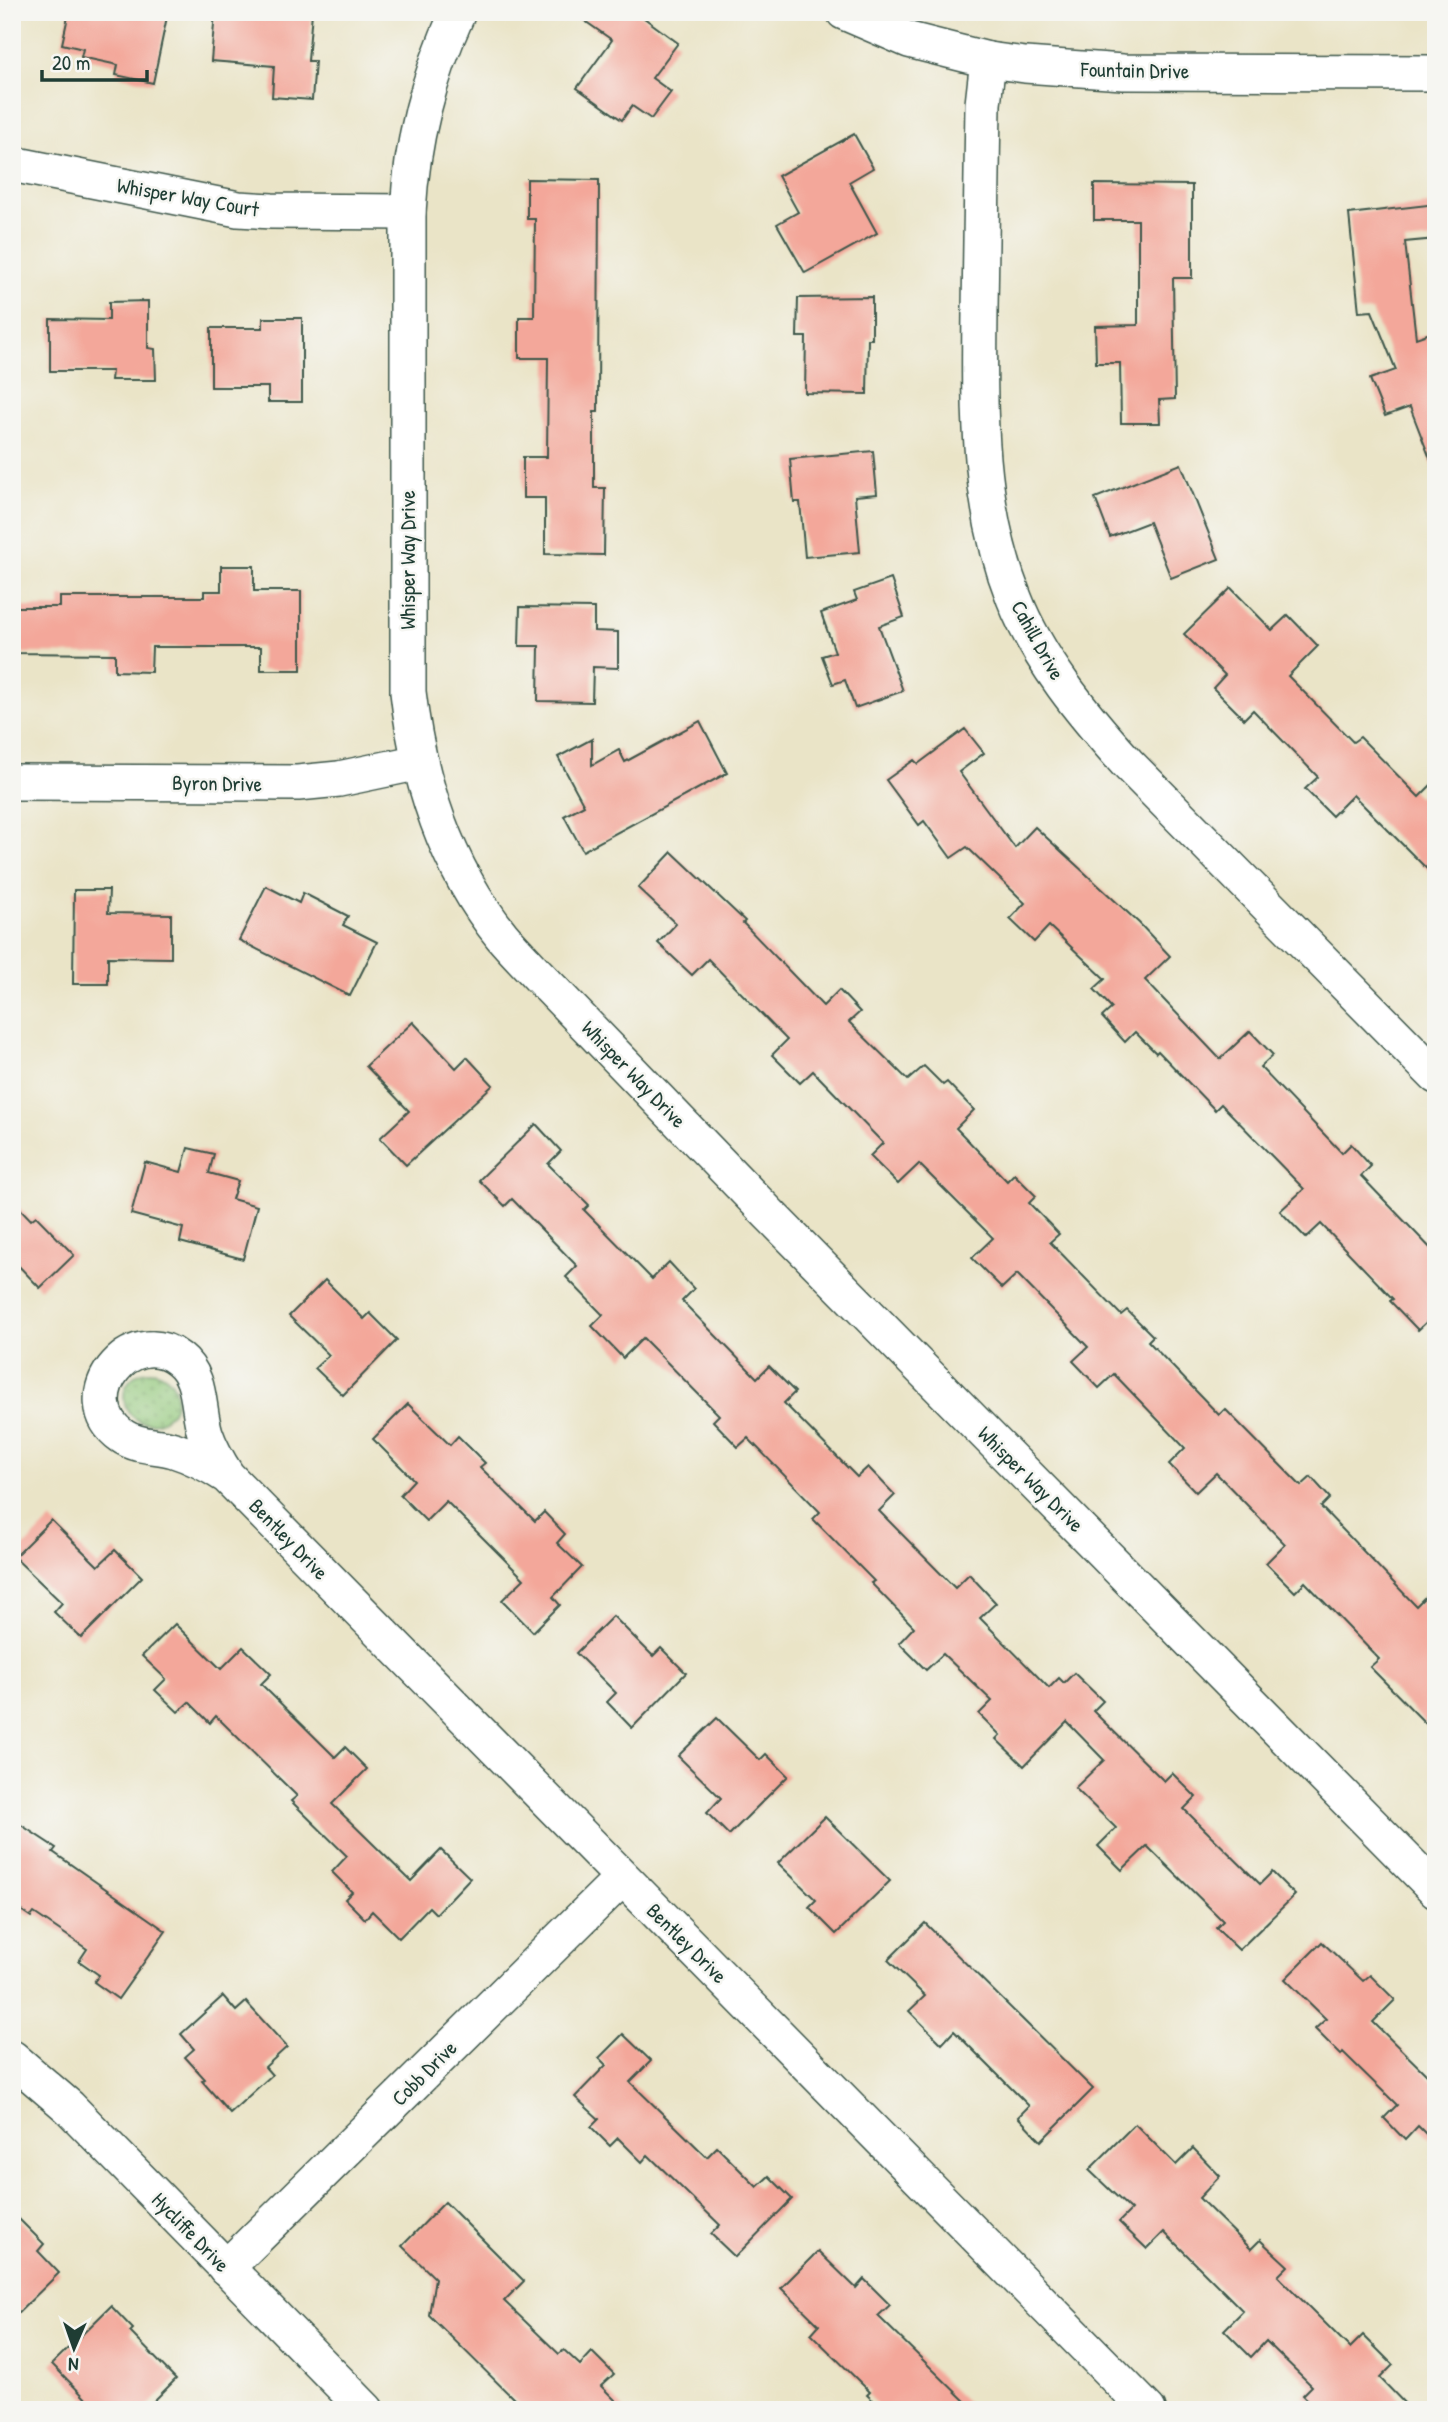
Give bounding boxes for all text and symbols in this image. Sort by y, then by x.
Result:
scale bar [42,38,147,82]
text: 20 m [52,48,90,77]
street label: Fountain Drive [1080,55,1189,85]
street label: Whisper Way Court [115,170,262,224]
street label: Whisper Way Drive [393,490,422,630]
street label: Cahill Drive [1004,595,1072,685]
street label: Byron Drive [172,768,262,798]
street label: Whisper Way Drive [575,1014,693,1134]
street label: Whisper Way Drive [972,1420,1090,1538]
street label: Bentley Drive [243,1492,335,1586]
street label: Bentley Drive [640,1896,734,1990]
street label: Cobb Drive [385,2034,463,2112]
street label: Hycliffe Drive [146,2186,236,2278]
north arrow [38,2314,108,2384]
text: N [68,2352,79,2378]

